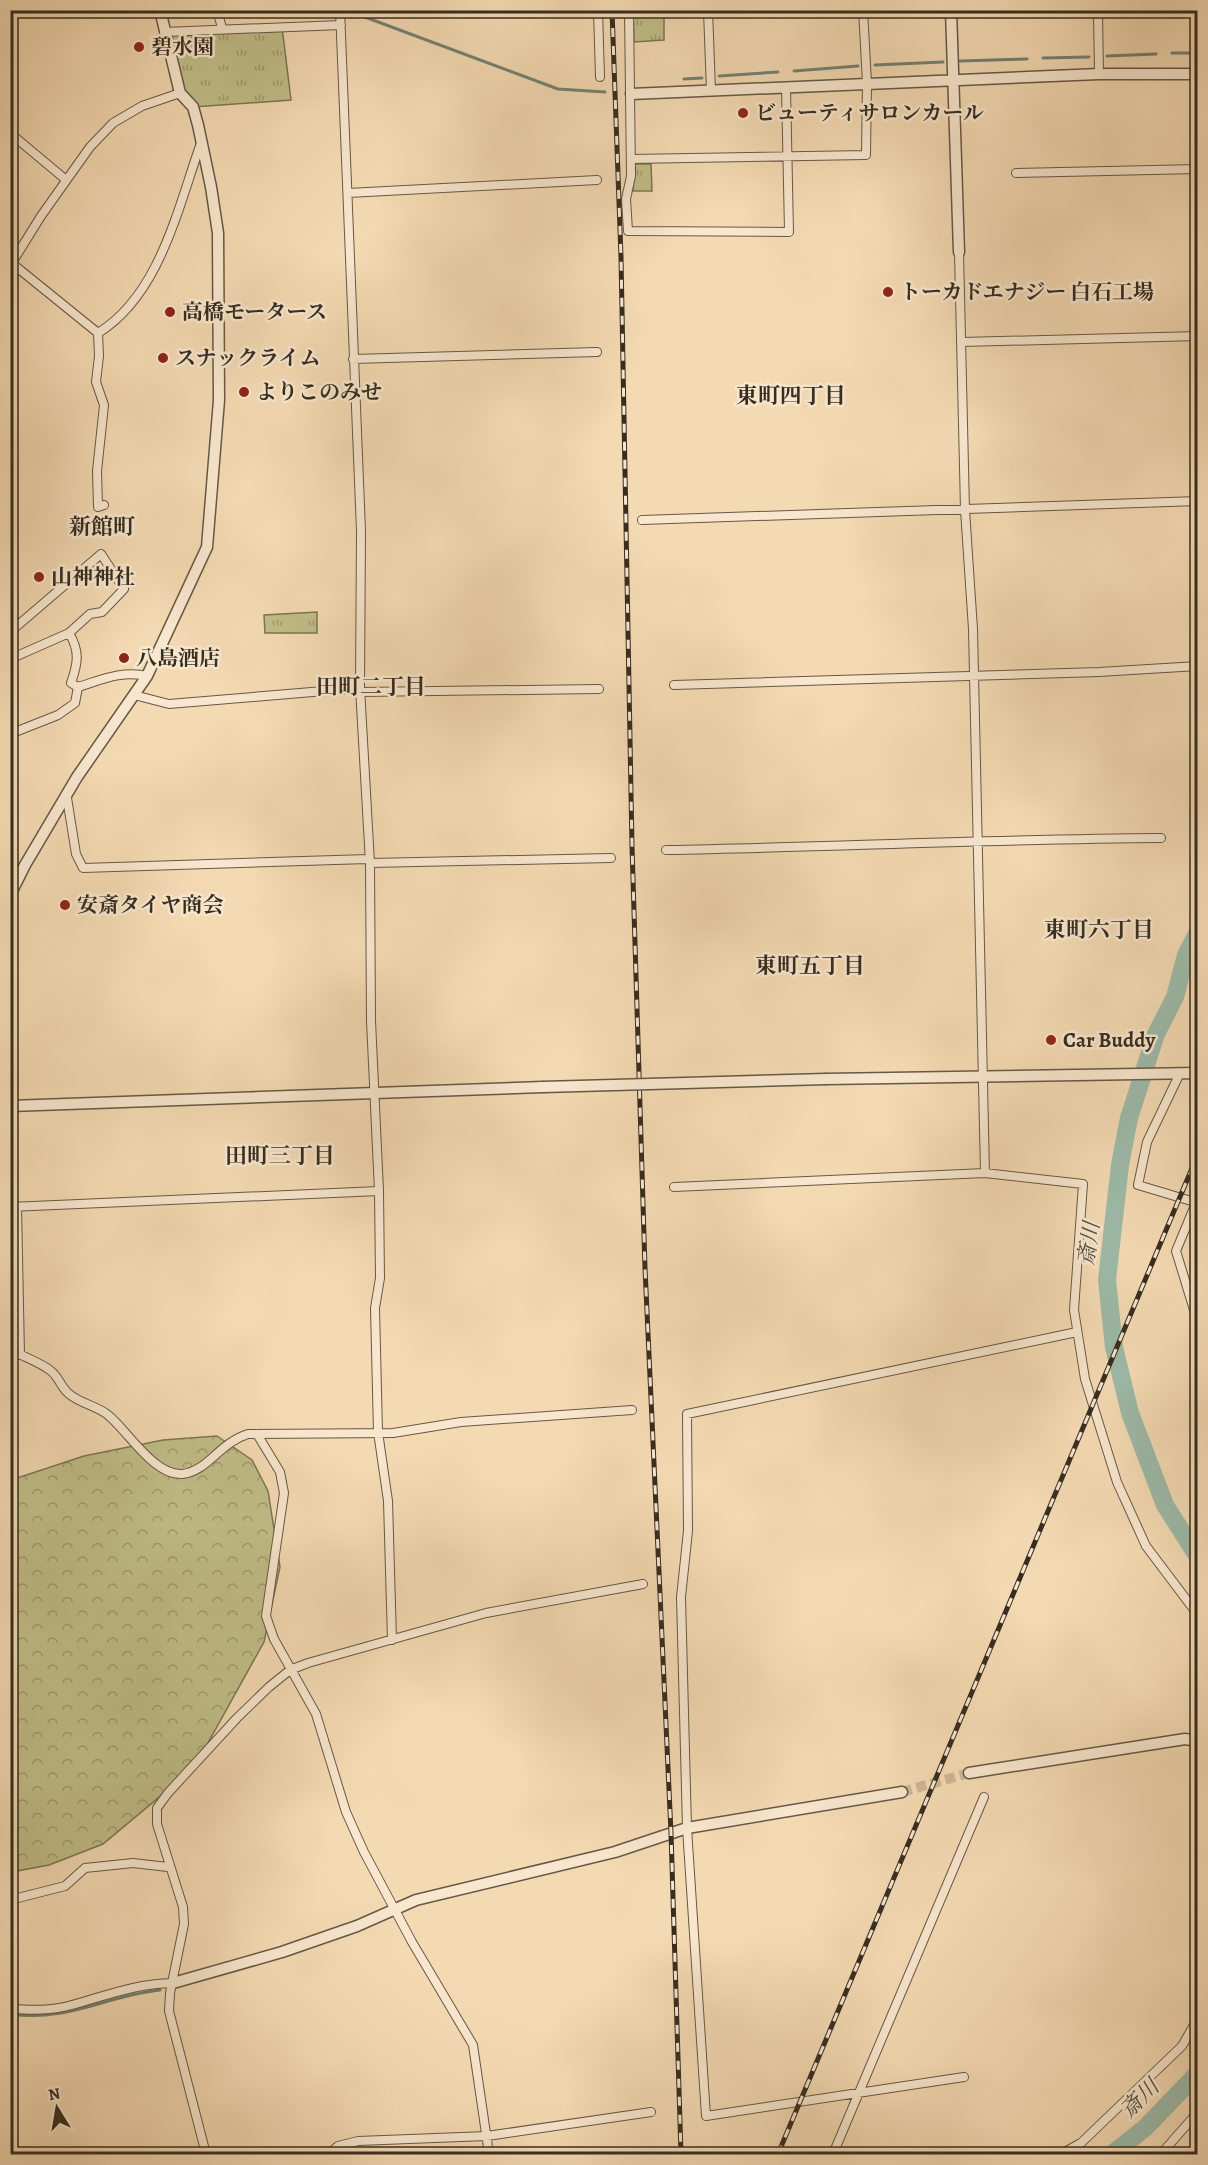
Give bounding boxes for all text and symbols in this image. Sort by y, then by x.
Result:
place label: 碧水園 [151,33,214,61]
marker: 碧水園 [132,40,146,54]
place label: ビューティサロンカール [755,99,984,127]
marker: ビューティサロンカール [736,106,750,120]
place label: トーカドエナジー 白石工場 [900,278,1154,306]
marker: トーカドエナジー 白石工場 [881,285,895,299]
place label: 高橋モータース [182,298,327,326]
marker: 高橋モータース [163,305,177,319]
place label: スナックライム [175,344,321,372]
marker: スナックライム [156,351,170,365]
place label: よりこのみせ [256,378,382,406]
district label: 東町四丁目 [736,381,846,411]
marker: よりこのみせ [237,385,251,399]
district label: 新館町 [69,512,135,542]
place label: 山神神社 [51,563,135,591]
marker: 山神神社 [32,570,46,584]
place label: 八島酒店 [136,644,220,672]
marker: 八島酒店 [117,651,131,665]
district label: 田町二丁目 [316,672,426,702]
place label: 安斎タイヤ商会 [77,891,224,919]
marker: 安斎タイヤ商会 [58,898,72,912]
district label: 東町六丁目 [1044,915,1154,945]
district label: 東町五丁目 [755,951,865,981]
place label: Car Buddy [1063,1026,1157,1054]
marker: Car Buddy [1044,1033,1058,1047]
district label: 田町三丁目 [225,1141,335,1171]
water label: 斎川 [1071,1218,1107,1268]
water label: 斎川 [1114,2071,1167,2125]
north arrow [27,2078,87,2138]
text: N [47,2082,62,2106]

